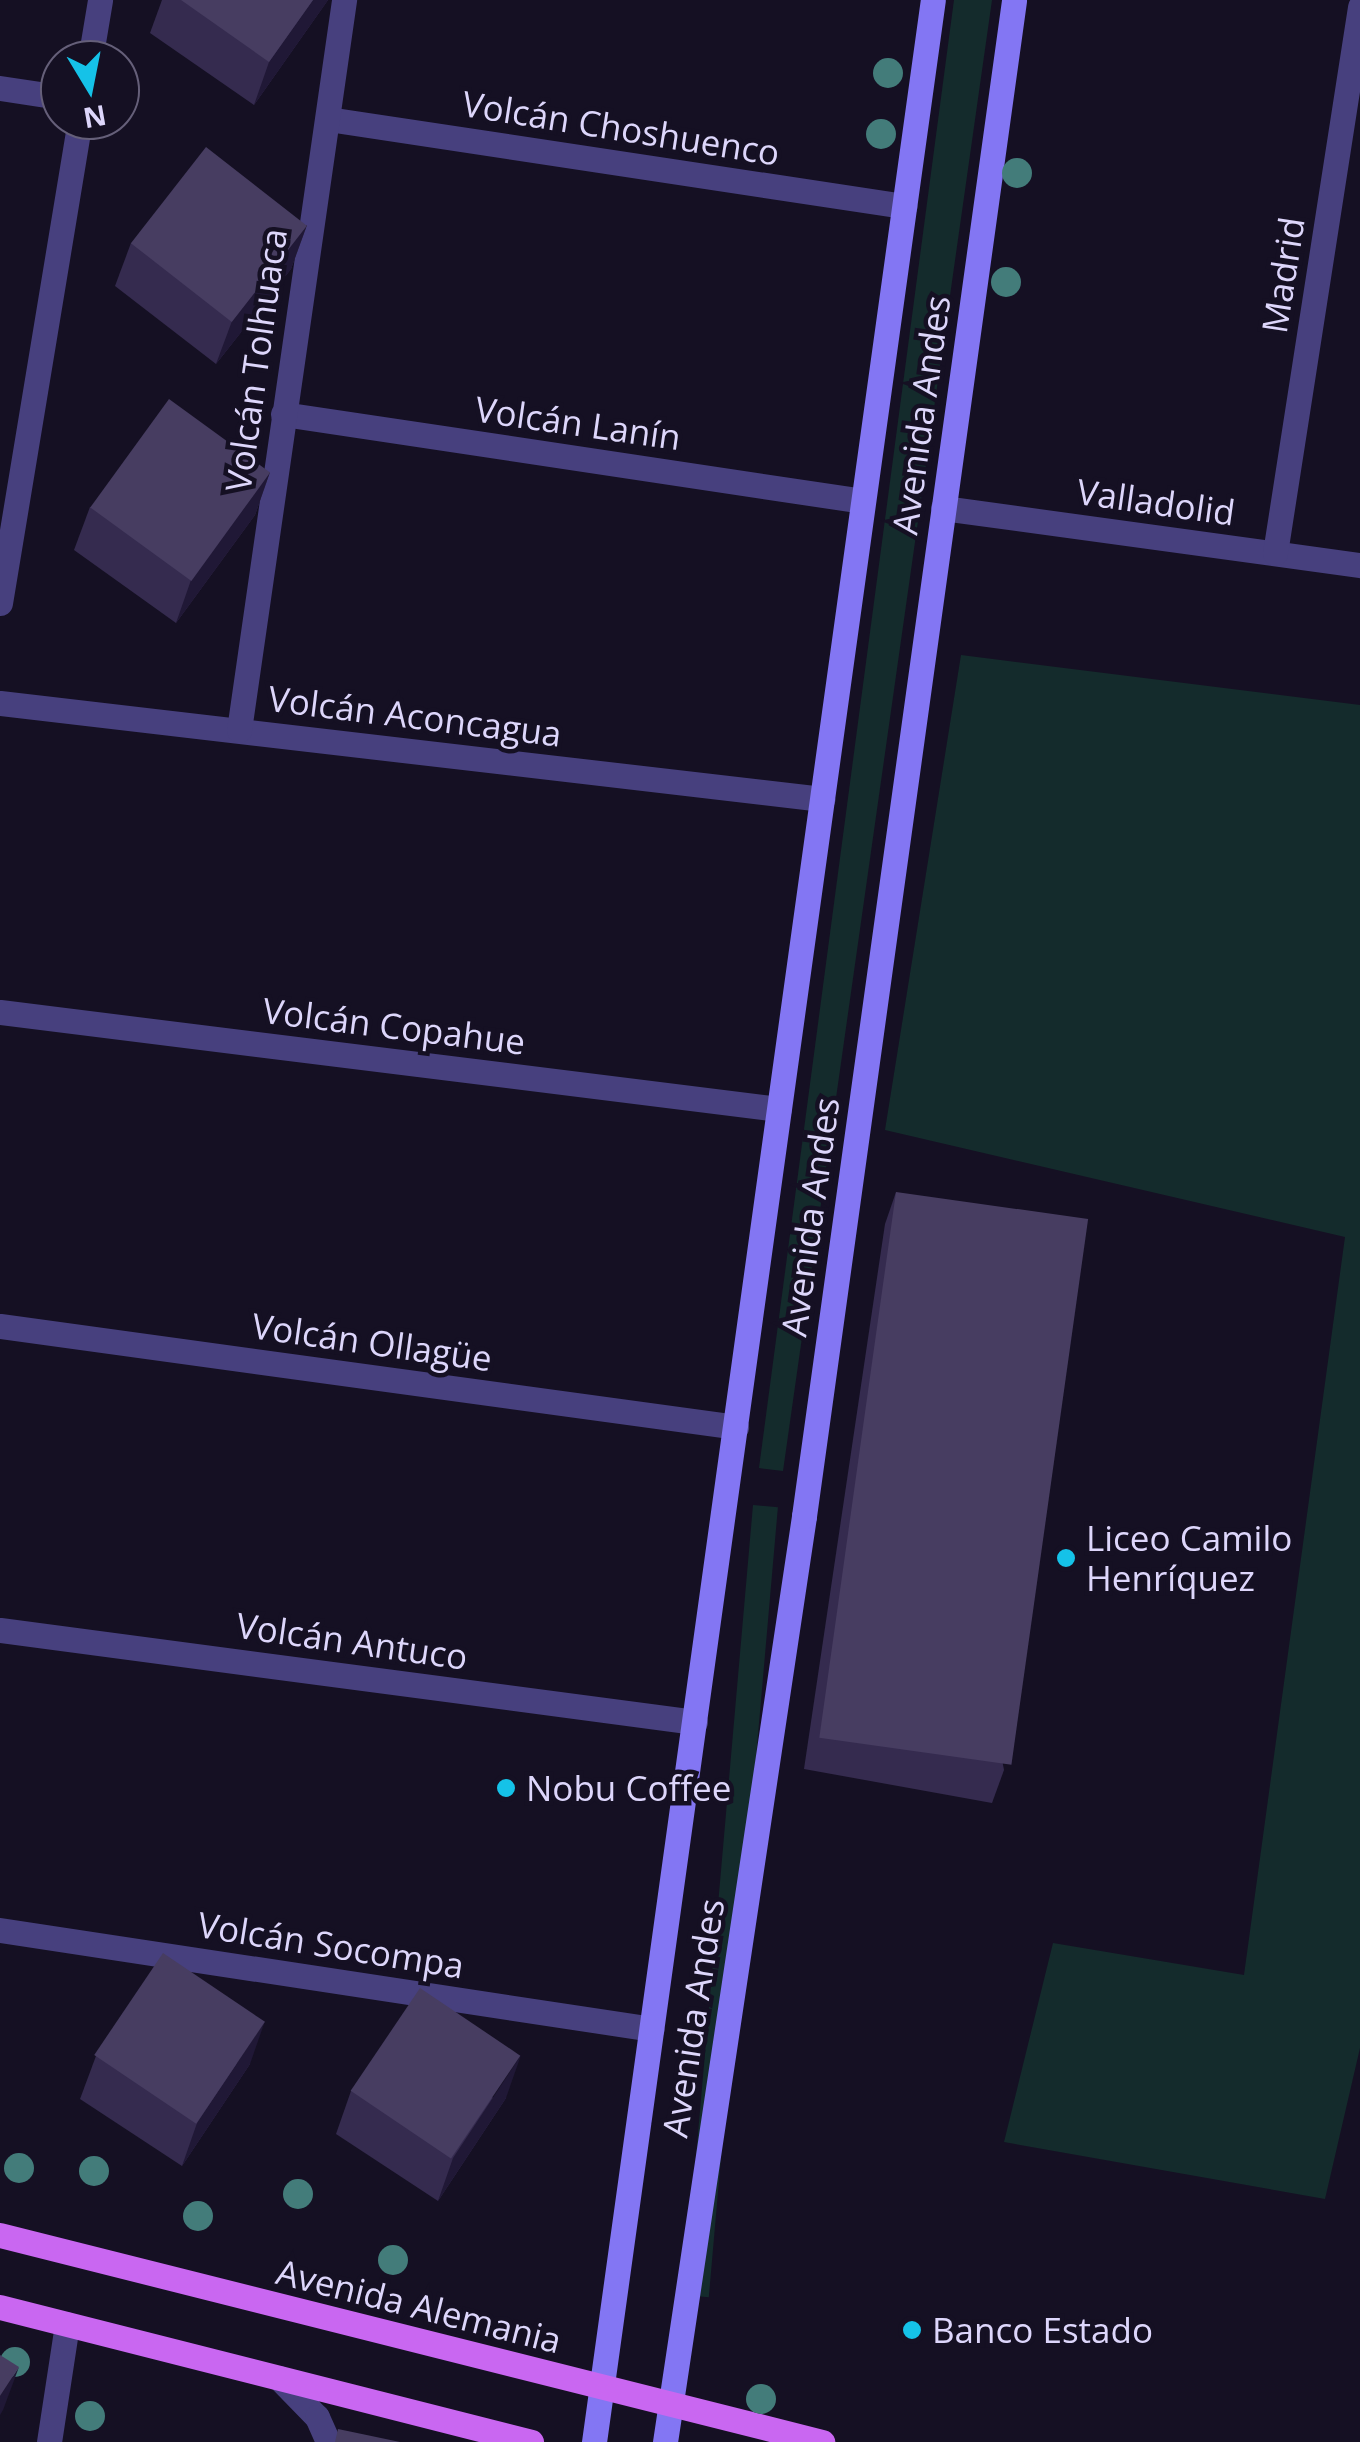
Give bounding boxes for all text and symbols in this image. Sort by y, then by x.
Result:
north arrow [40,40,140,140]
street label: Volcán Choshuenco [459,82,783,174]
text: N [80,97,109,138]
street label: Madrid [1253,214,1313,336]
street label: Volcán Tolhuaca [217,226,295,494]
street label: Avenida Andes [883,293,959,537]
street label: Volcán Lanín [473,388,683,458]
street label: Valladolid [1074,470,1238,534]
street label: Volcán Aconcagua [266,677,564,755]
street label: Volcán Copahue [260,989,528,1063]
street label: Avenida Andes [772,1095,848,1339]
street label: Volcán Ollagüe [249,1304,495,1380]
place label: Liceo Camilo Henríquez [1086,1517,1292,1599]
marker: Liceo Camilo Henríquez [1055,1547,1077,1569]
street label: Volcán Antuco [234,1604,470,1678]
place label: Nobu Coffee [526,1767,731,1809]
marker: Nobu Coffee [495,1777,517,1799]
street label: Avenida Andes [653,1896,733,2140]
street label: Volcán Socompa [195,1903,467,1987]
street label: Avenida Alemania [272,2250,566,2362]
place label: Banco Estado [932,2309,1153,2351]
marker: Banco Estado [901,2319,923,2341]

